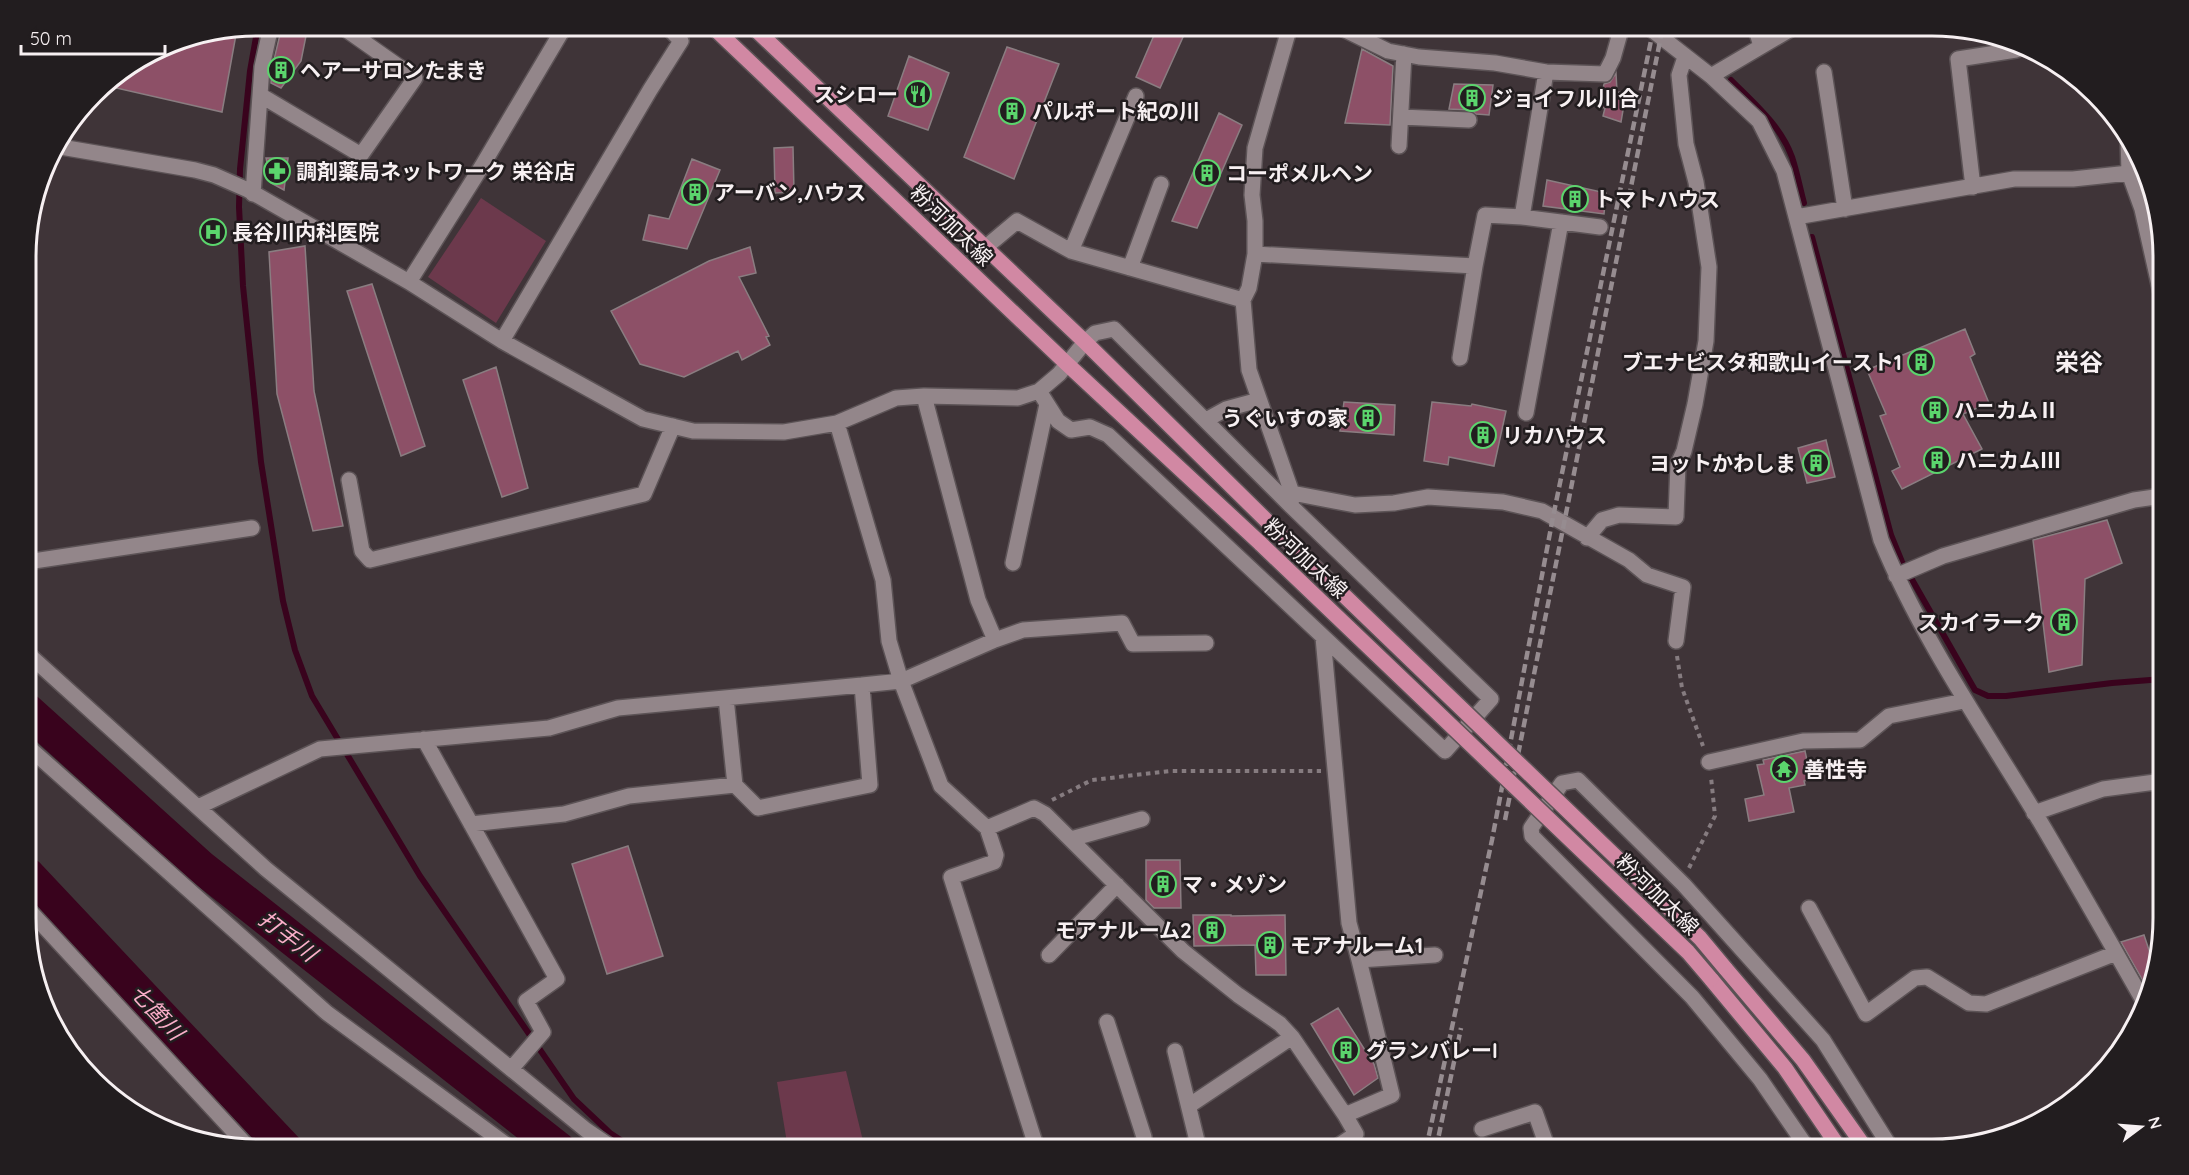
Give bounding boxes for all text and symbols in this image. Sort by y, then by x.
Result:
scale bar [21,18,165,56]
text: 50 m [30,27,72,50]
building icon: ヘアーサロンたまき [266,55,296,85]
place label: ヘアーサロンたまき [300,57,487,83]
restaurant icon: スシロー [903,79,933,109]
place label: スシロー [814,81,898,107]
building icon: ジョイフル川合 [1457,83,1487,113]
place label: ジョイフル川合 [1492,85,1639,111]
building icon: パルポート紀の川 [997,96,1027,126]
place label: パルポート紀の川 [1032,98,1200,124]
pharmacy icon: 調剤薬局ネットワーク 栄谷店 [262,156,292,186]
place label: 調剤薬局ネットワーク 栄谷店 [296,158,575,184]
building icon: コーポメルヘン [1192,158,1222,188]
place label: コーポメルヘン [1226,160,1373,186]
building icon: アーバン,ハウス [680,177,710,207]
place label: アーバン,ハウス [714,179,866,205]
street label: 粉河加太線 [905,179,999,271]
building icon: トマトハウス [1560,184,1590,214]
place label: トマトハウス [1594,186,1720,212]
hospital icon: 長谷川内科医院 [198,217,228,247]
place label: 長谷川内科医院 [232,219,379,245]
building icon: ブエナビスタ和歌山イースト1 [1906,347,1936,377]
district label: 栄谷 [2055,347,2103,377]
place label: ブエナビスタ和歌山イースト1 [1622,349,1902,375]
building icon: ハニカムⅡ [1920,395,1950,425]
place label: ハニカムⅡ [1954,397,2059,423]
building icon: うぐいすの家 [1353,403,1383,433]
place label: うぐいすの家 [1222,405,1348,431]
building icon: リカハウス [1468,420,1498,450]
place label: リカハウス [1502,422,1607,448]
building icon: ハニカムⅢ [1922,445,1952,475]
place label: ハニカムⅢ [1956,447,2061,473]
building icon: ヨットかわしま [1801,448,1831,478]
place label: ヨットかわしま [1649,450,1796,476]
street label: 粉河加太線 [1259,513,1353,603]
building icon: スカイラーク [2049,607,2079,637]
place label: スカイラーク [1918,609,2044,635]
temple icon: 善性寺 [1769,754,1799,784]
place label: 善性寺 [1804,756,1867,782]
street label: 粉河加太線 [1611,848,1705,940]
building icon: マ・メゾン [1148,869,1178,899]
place label: マ・メゾン [1182,871,1287,897]
water label: 打手川 [253,905,324,969]
building icon: モアナルーム2 [1197,915,1227,945]
place label: モアナルーム2 [1055,917,1192,943]
building icon: モアナルーム1 [1255,930,1285,960]
place label: モアナルーム1 [1290,932,1423,958]
water label: 七箇川 [124,978,191,1047]
building icon: グランバレーI [1331,1035,1361,1065]
place label: グランバレーI [1366,1037,1498,1063]
north arrow [2111,1097,2171,1157]
text: N [2144,1114,2167,1131]

